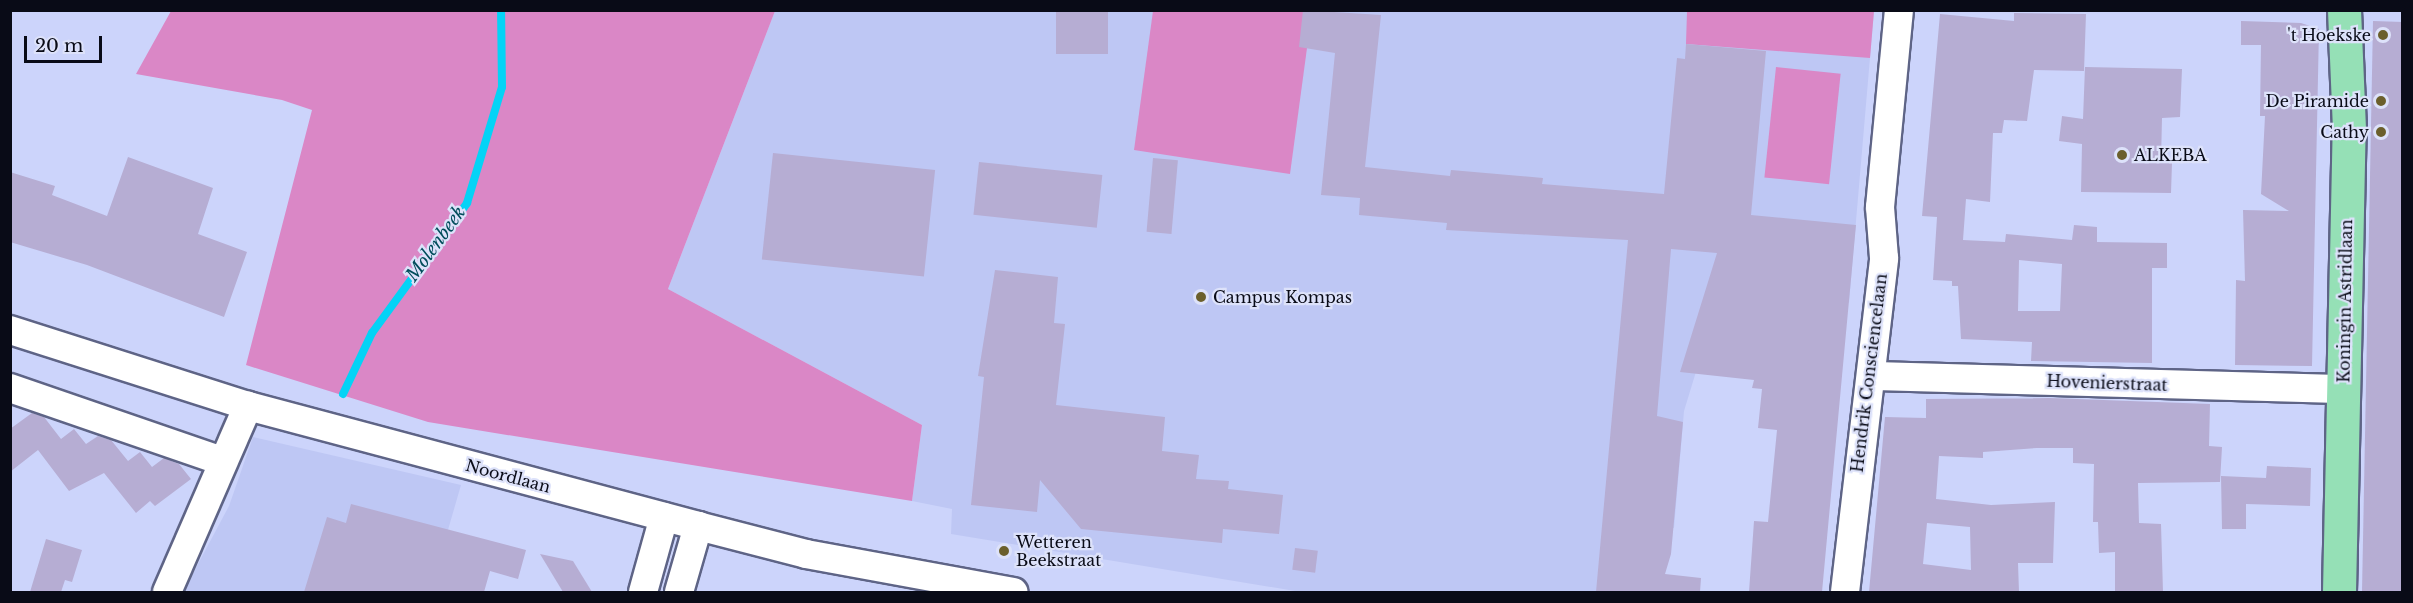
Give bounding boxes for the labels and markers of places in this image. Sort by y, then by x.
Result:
place label: 't Hoekske [2287,25,2371,45]
marker: 't Hoekske [2376,28,2390,42]
place label: De Piramide [2266,91,2369,111]
marker: De Piramide [2374,94,2388,108]
place label: Cathy [2320,122,2369,142]
marker: Cathy [2374,125,2388,139]
place label: ALKEBA [2134,145,2206,165]
marker: ALKEBA [2115,148,2129,162]
place label: Campus Kompas [1213,287,1352,307]
marker: Campus Kompas [1194,290,1208,304]
place label: Wetteren Beekstraat [1016,532,1101,570]
marker: Wetteren Beekstraat [997,544,1011,558]

